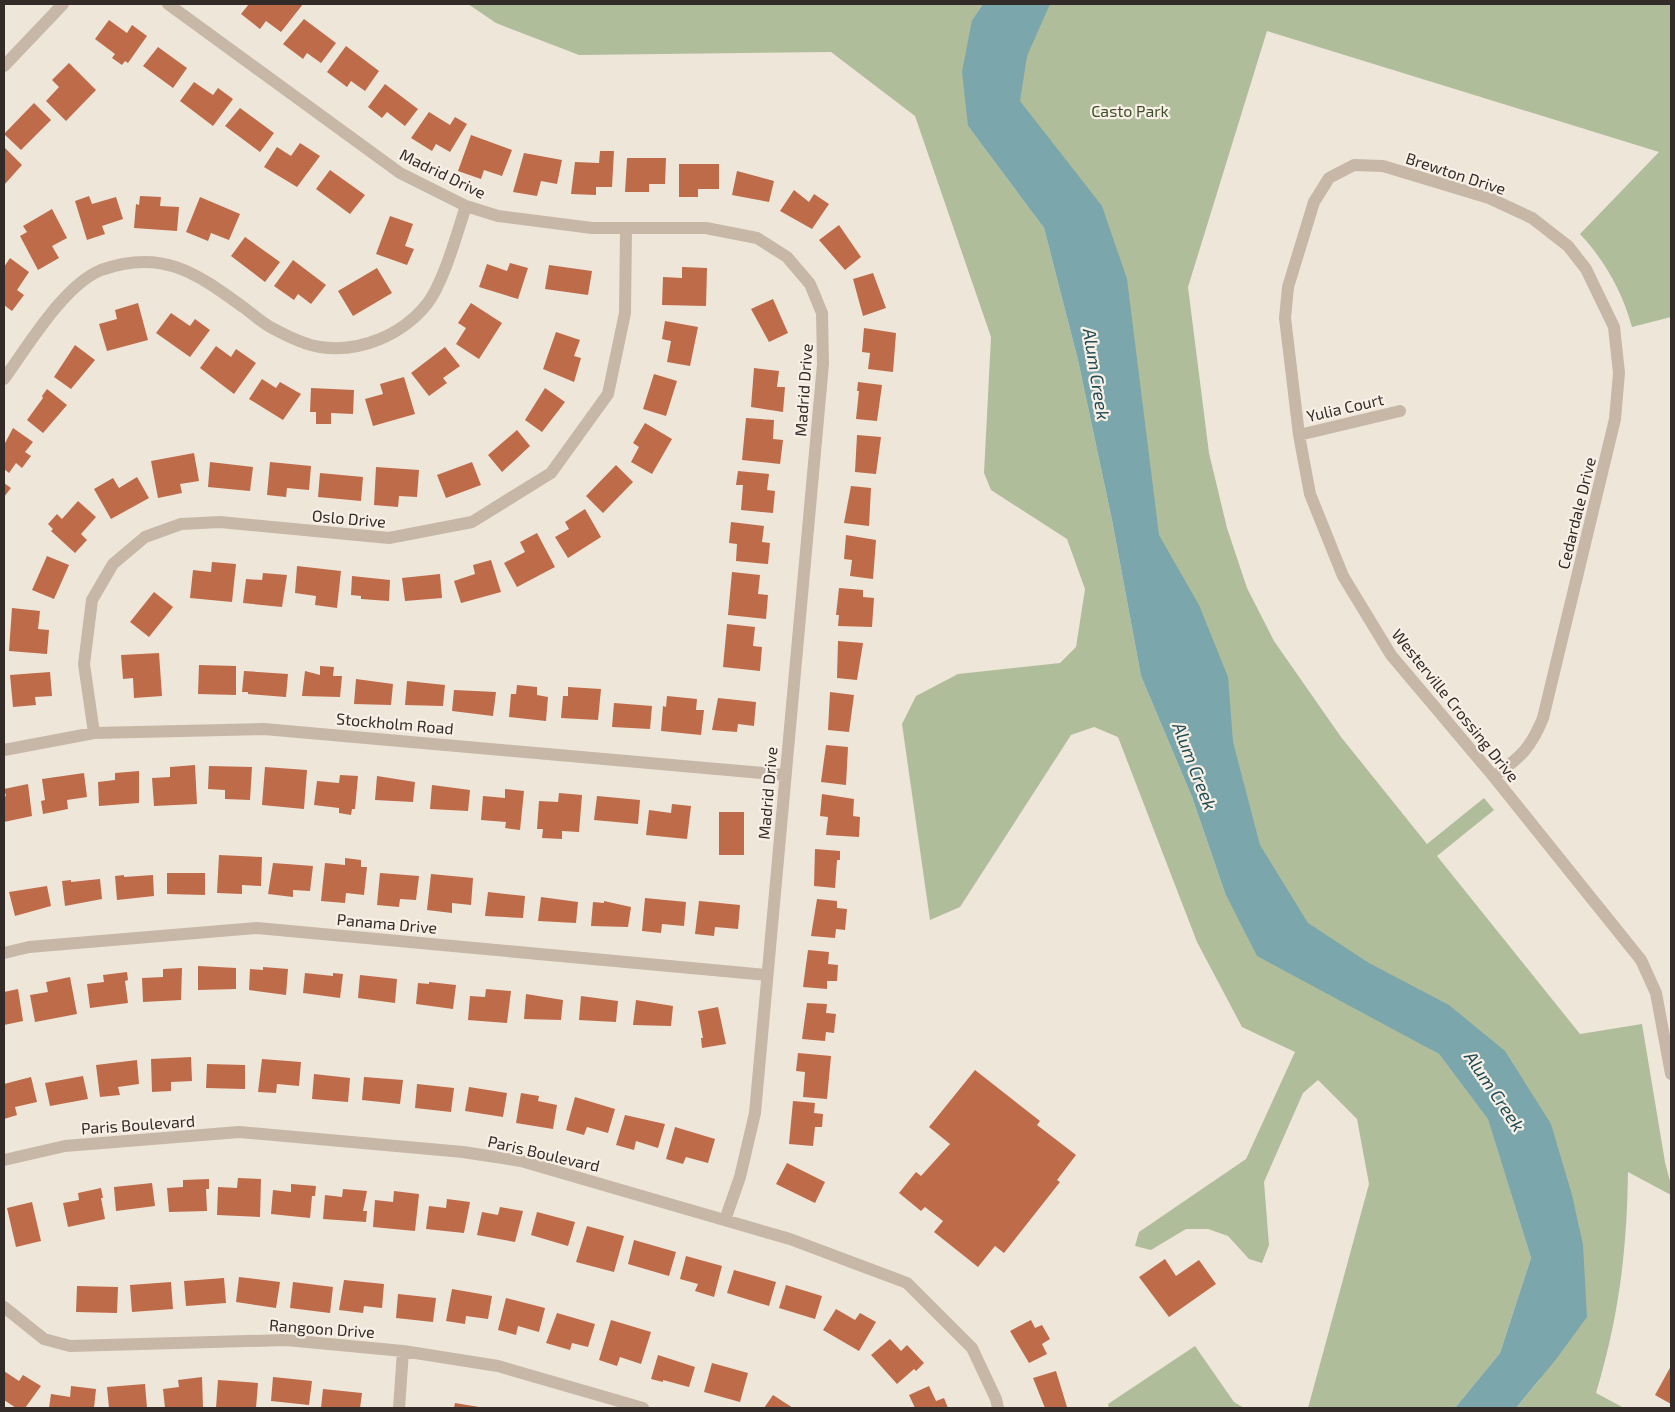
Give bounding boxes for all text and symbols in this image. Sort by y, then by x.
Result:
park label: Casto Park [1091,101,1169,120]
street label: Madrid Drive [397,144,489,202]
street label: Brewton Drive [1404,148,1508,198]
water label: Alum Creek [1079,326,1115,421]
street label: Madrid Drive [790,343,816,437]
street label: Yulia Court [1305,389,1385,425]
street label: Cedardale Drive [1553,455,1599,571]
street label: Oslo Drive [311,505,387,531]
street label: Westerville Crossing Drive [1388,625,1524,785]
street label: Stockholm Road [336,708,454,738]
water label: Alum Creek [1168,718,1222,813]
street label: Madrid Drive [753,746,781,840]
street label: Panama Drive [336,909,438,937]
water label: Alum Creek [1460,1046,1530,1135]
street label: Paris Boulevard [80,1111,196,1137]
street label: Paris Boulevard [486,1131,602,1175]
street label: Rangoon Drive [269,1315,375,1341]

